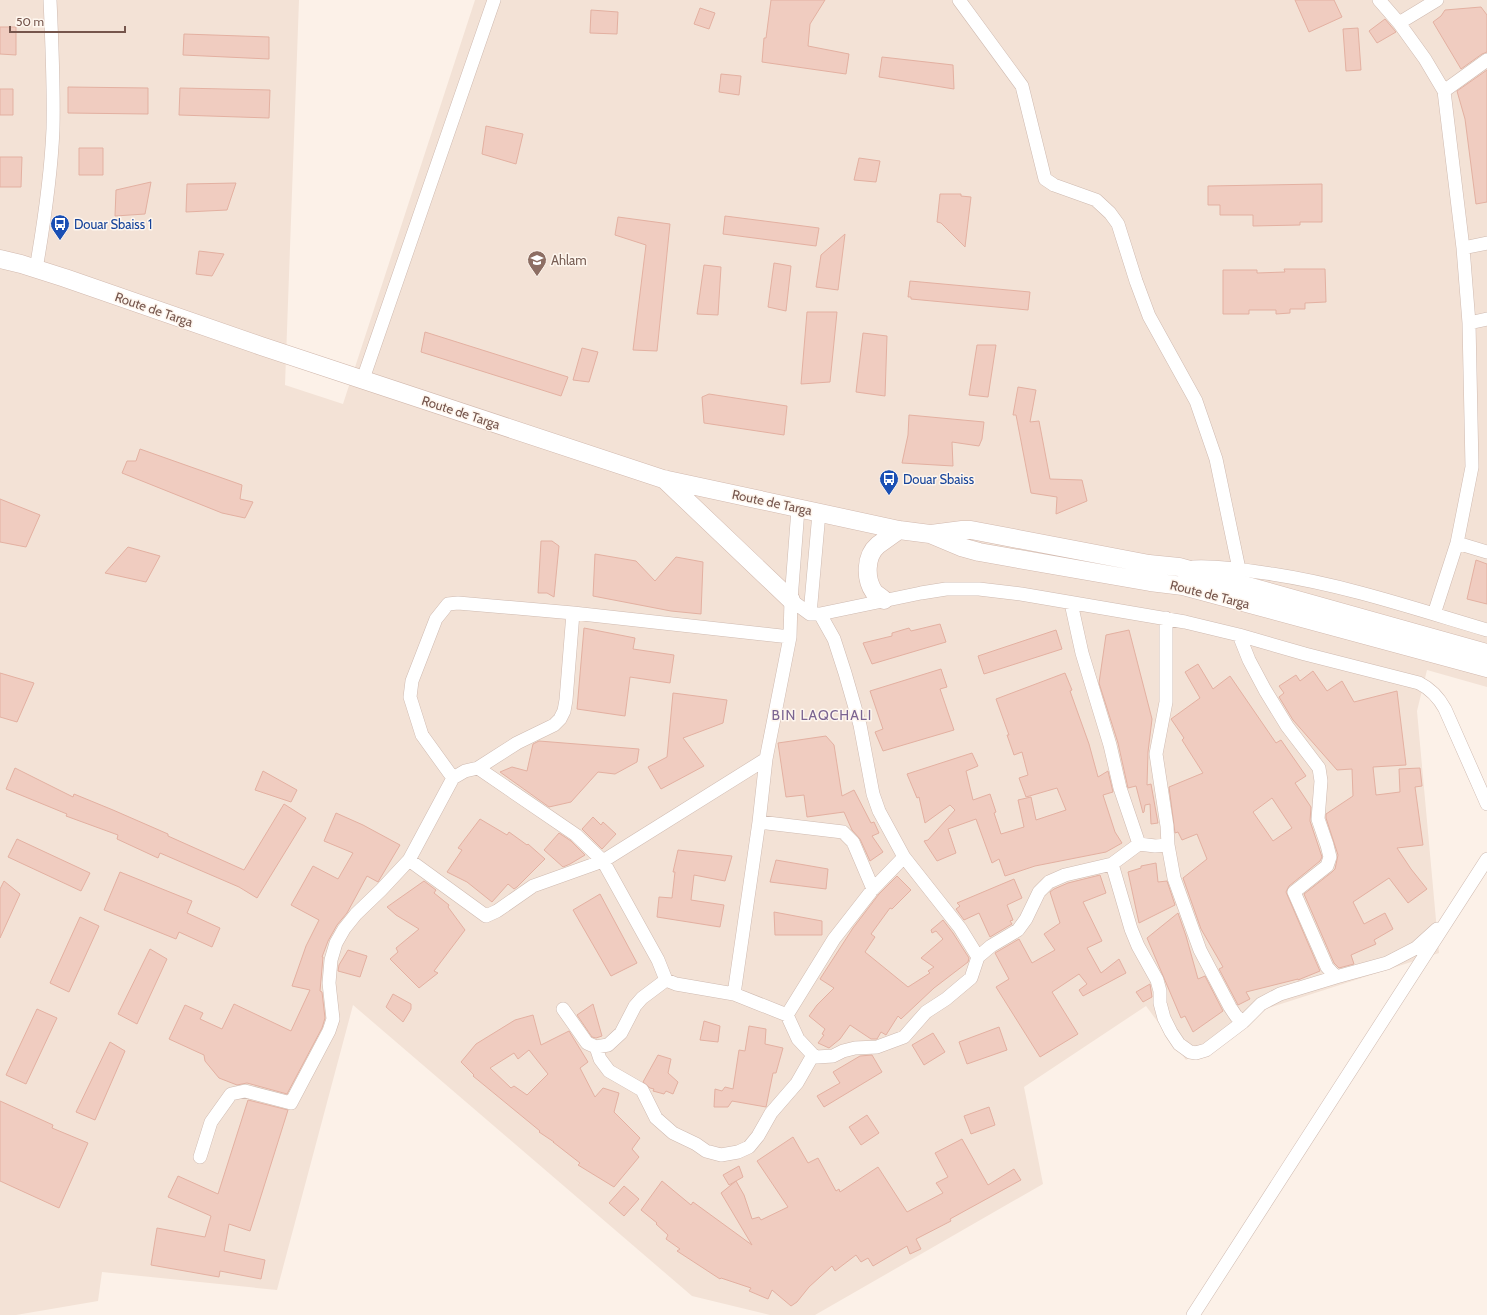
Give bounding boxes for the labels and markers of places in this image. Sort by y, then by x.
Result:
bus stop icon: Douar Sbaiss 1 [49,213,71,241]
place label: Douar Sbaiss 1 [74,216,152,232]
school or university icon: Ahlam [526,249,548,277]
place label: Ahlam [551,252,587,268]
bus stop icon: Douar Sbaiss [878,468,900,496]
place label: Douar Sbaiss [903,471,975,487]

